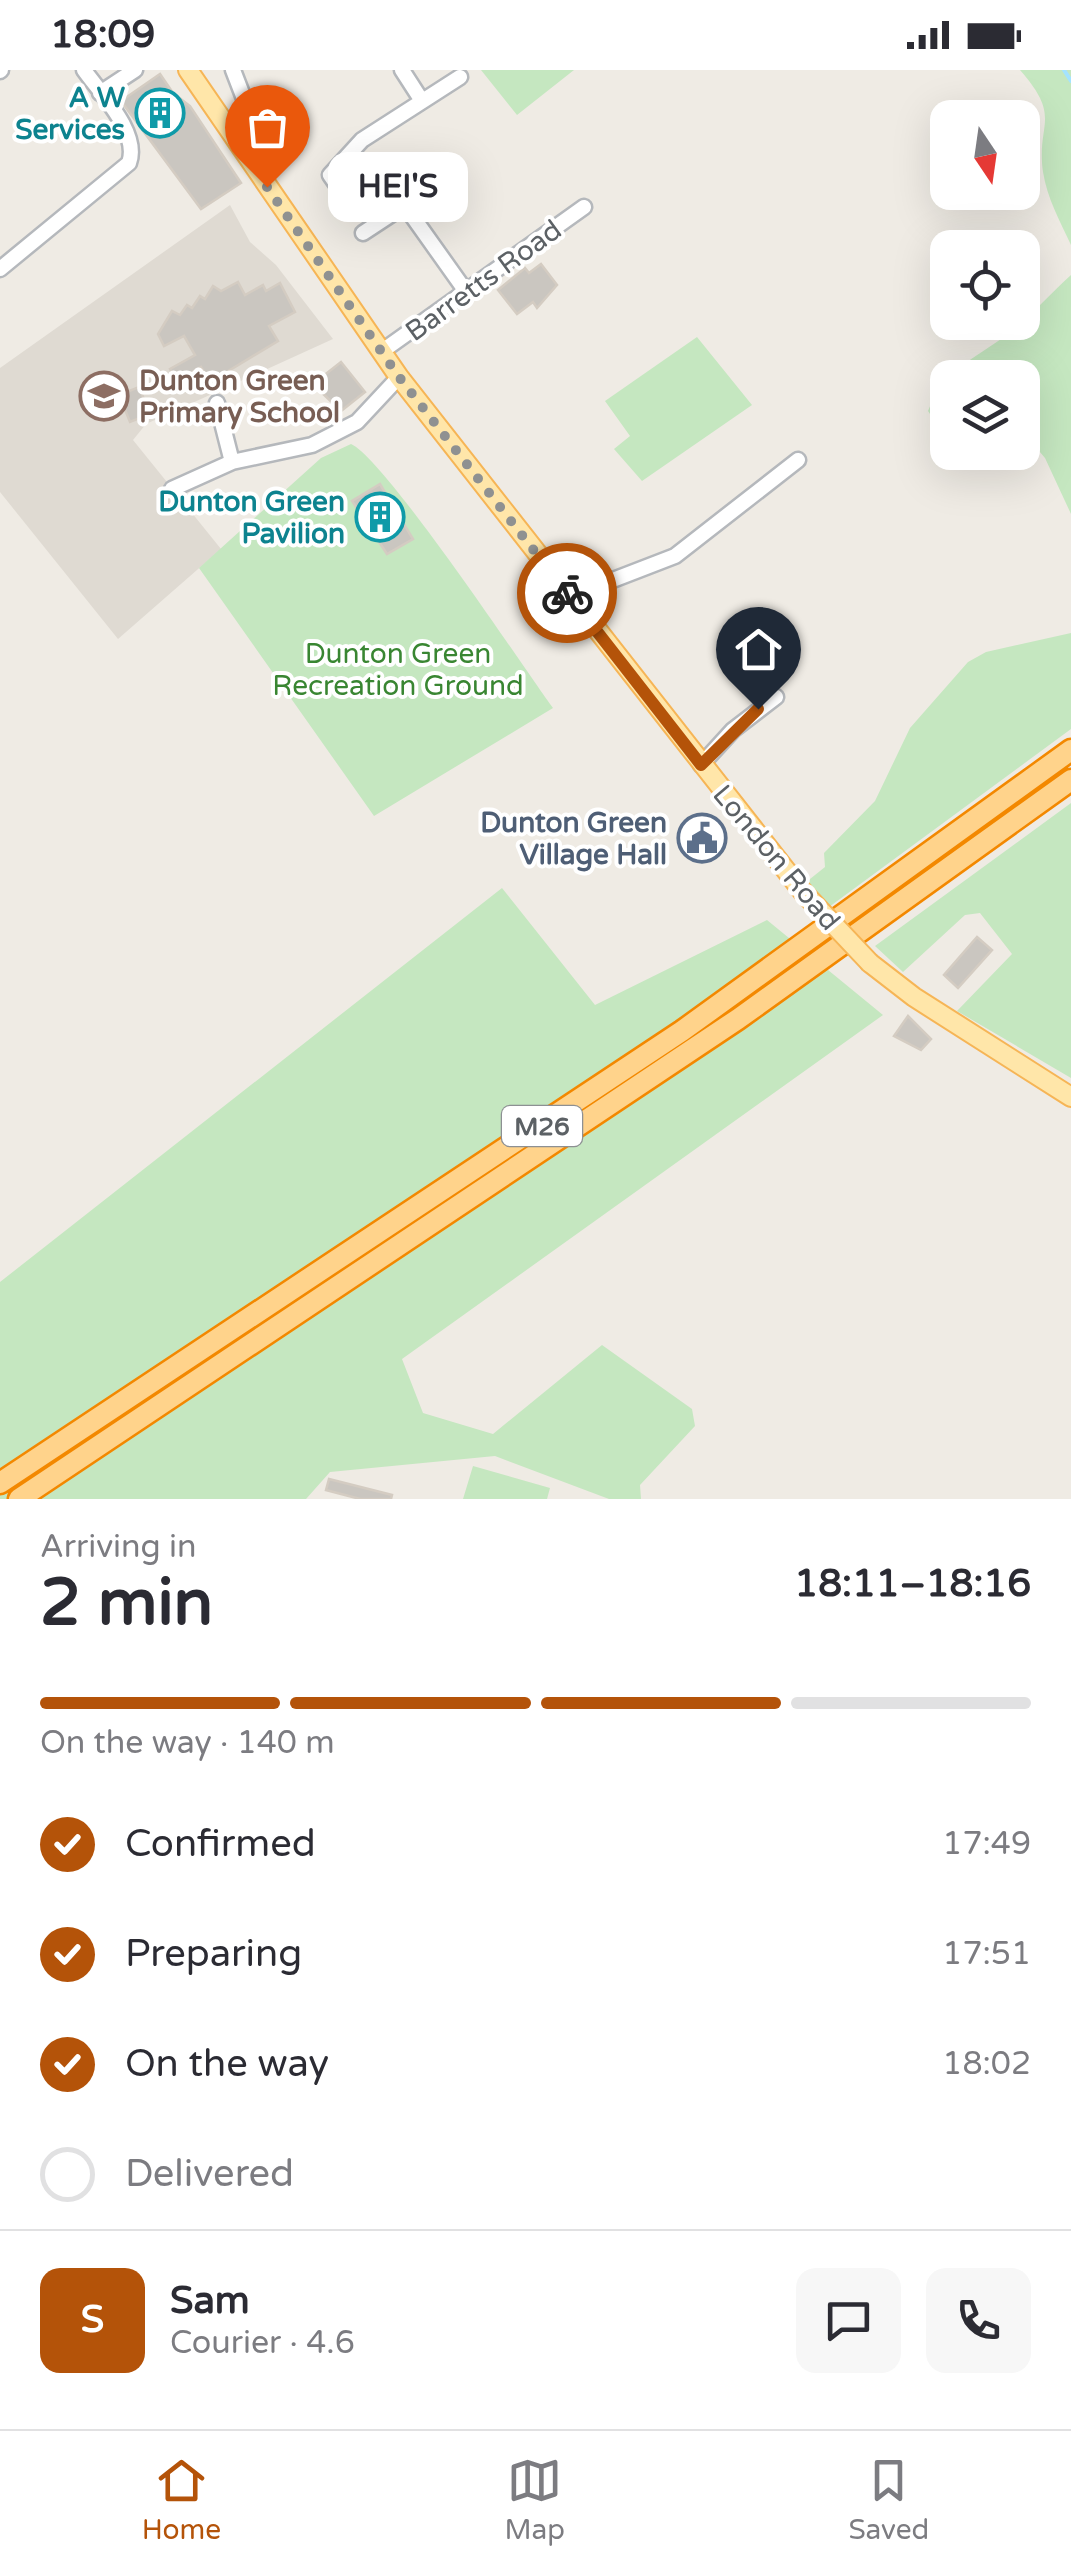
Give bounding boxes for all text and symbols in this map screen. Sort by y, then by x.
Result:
text: 18:09 [50,12,155,58]
place label: A W Services [15,81,126,147]
pin [225,85,310,188]
building icon: A W Services [134,87,186,139]
icon: bag [240,100,295,155]
north arrow [930,100,1040,210]
map controls [930,100,1040,470]
callout: HEI'S [327,152,467,222]
text: HEI'S [358,168,438,206]
street label: Barretts Road [399,213,568,349]
button: locate [930,230,1040,340]
button: layers [930,360,1040,470]
place label: Dunton Green Primary School [139,364,340,430]
school or university icon: Dunton Green Primary School [78,370,130,422]
place label: Dunton Green Pavilion [158,485,345,551]
building icon: Dunton Green Pavilion [354,491,406,543]
courier [517,543,617,643]
icon: bike [540,566,595,621]
pin [716,607,801,710]
icon: home [731,622,786,677]
park label: Dunton Green Recreation Ground [272,637,524,703]
street label: London Road [705,778,847,937]
place label: Dunton Green Village Hall [480,806,667,872]
public building icon: Dunton Green Village Hall [676,812,728,864]
road number: M26 [502,1106,582,1146]
text: Arriving in [40,1528,197,1566]
text: 18:11–18:16 [794,1561,1031,1607]
text: 2 min [40,1564,213,1643]
text: On the way · 140 m [40,1724,335,1762]
icon: check [40,1817,95,1872]
text: Confirmed [125,1821,316,1867]
text: 17:49 [942,1825,1031,1863]
icon: check [40,1927,95,1982]
text: Preparing [125,1931,302,1977]
text: 17:51 [942,1935,1031,1973]
icon: check [40,2037,95,2092]
text: On the way [125,2041,329,2087]
text: 18:02 [942,2045,1031,2083]
text: Delivered [125,2151,294,2197]
button: chat [796,2268,901,2373]
button: phone [926,2268,1031,2373]
text: Sam [170,2278,250,2324]
text: S [81,2297,104,2343]
text: Courier · 4.6 [170,2324,355,2362]
tab: Home [142,2453,221,2547]
tab: Map [504,2453,565,2547]
tab: Saved [848,2453,929,2547]

